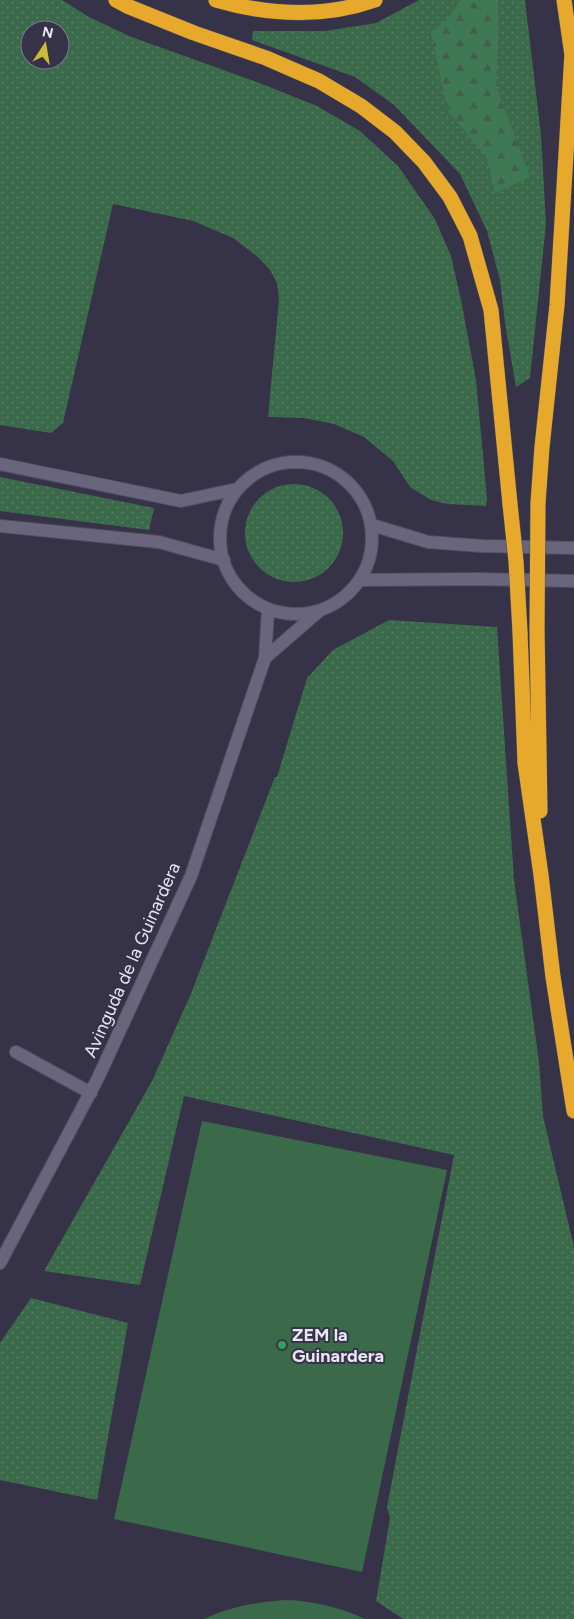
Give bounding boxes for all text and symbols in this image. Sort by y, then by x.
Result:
north arrow [20,20,70,70]
text: N [41,23,55,42]
street label: Avinguda de la Guinardera [79,859,185,1061]
place label: ZEM la Guinardera [292,1324,384,1367]
marker: ZEM la Guinardera [276,1339,288,1351]

